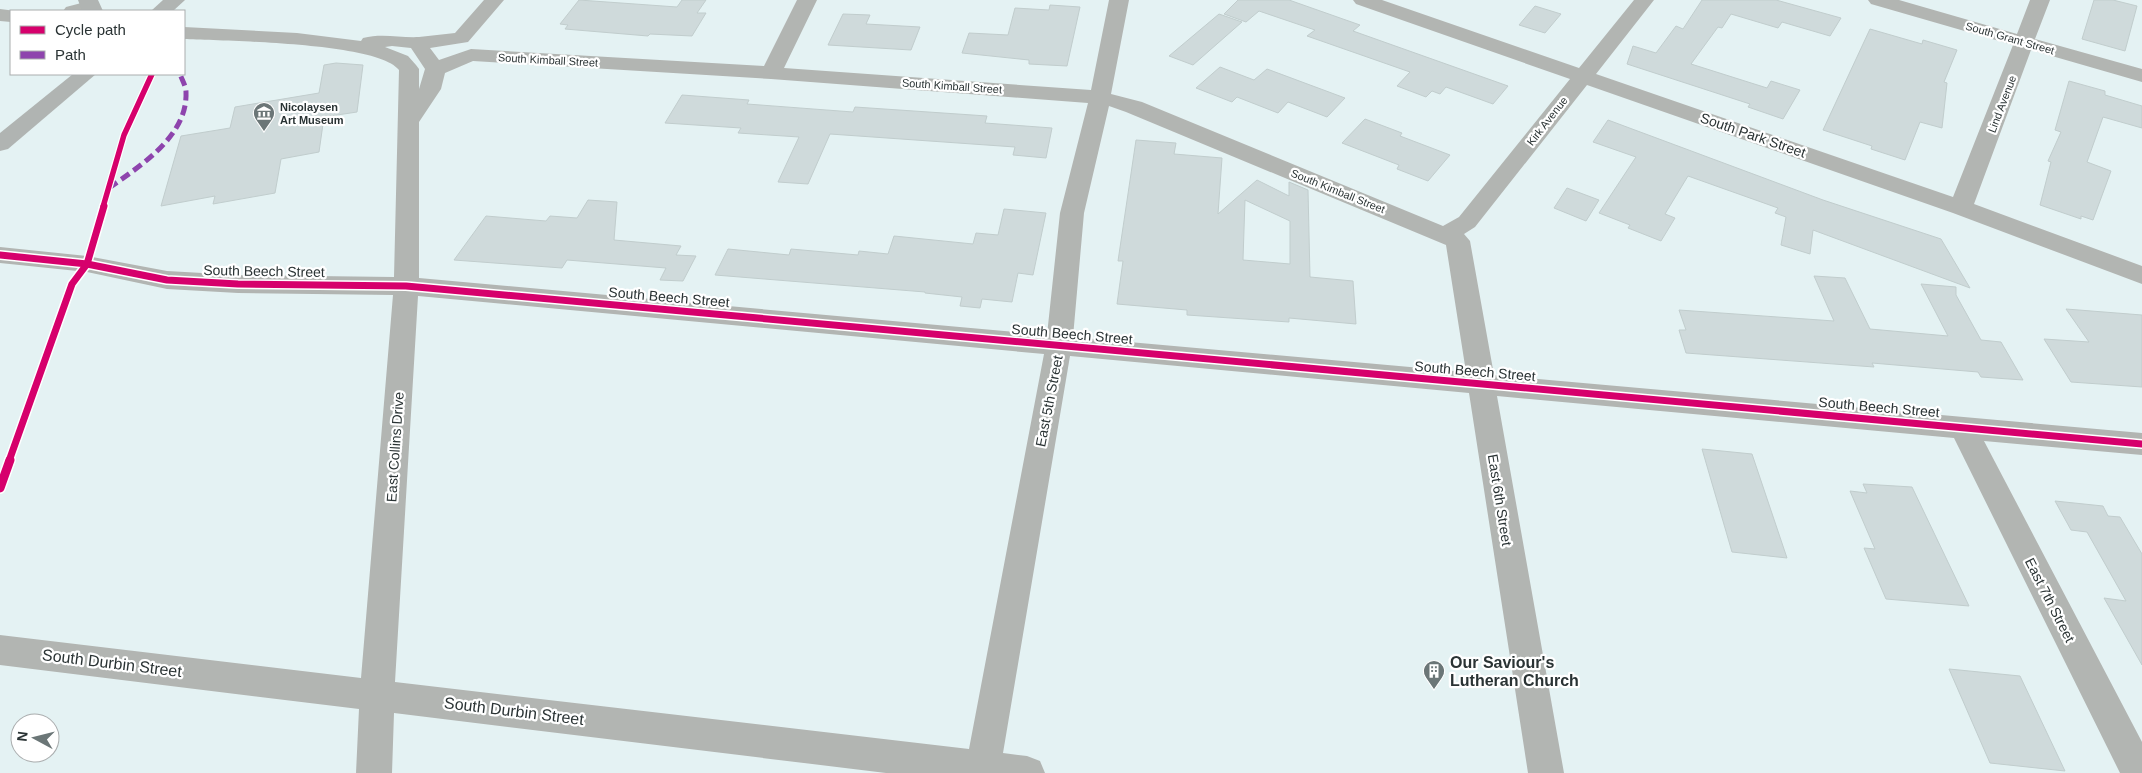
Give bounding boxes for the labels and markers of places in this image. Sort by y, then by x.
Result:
museum icon: Nicolaysen Art Museum [252,101,276,132]
place label: Nicolaysen Art Museum [280,101,344,126]
place label: Our Saviour's Lutheran Church [1450,654,1579,689]
building icon: Our Saviour's Lutheran Church [1422,659,1446,690]

